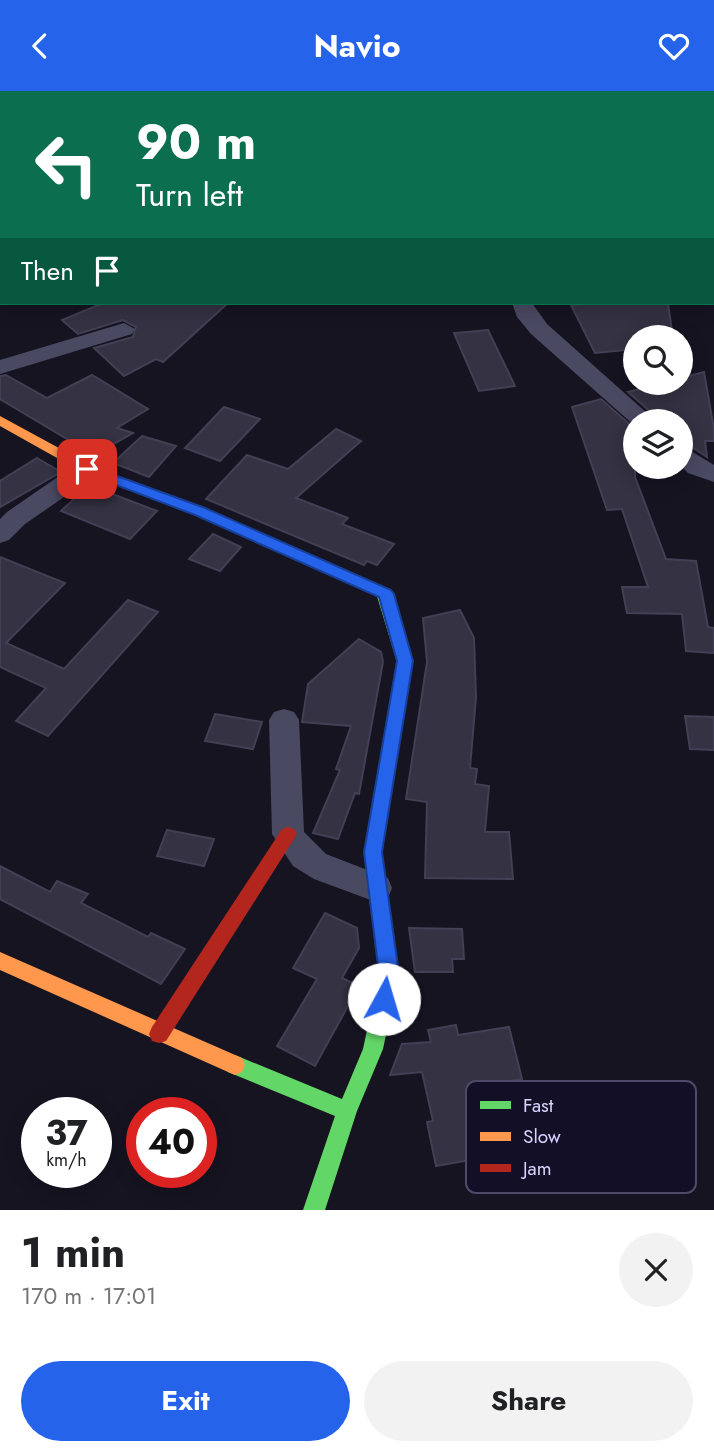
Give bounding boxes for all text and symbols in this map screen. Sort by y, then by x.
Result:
text: Navio [313,23,401,69]
icon: back [21,27,59,65]
icon: heart [655,27,693,65]
text: 90 m [136,107,256,177]
icon: left [21,119,112,210]
text: Turn left [136,172,243,218]
text: Then [21,252,74,290]
icon: arrive [88,252,126,290]
map controls [623,325,693,479]
button: search [623,325,693,395]
button: layers [623,409,693,479]
pin [57,439,117,499]
icon: arrive [68,450,106,488]
position arrow [347,962,421,1036]
legend [466,1081,696,1193]
text: Fast [523,1092,554,1119]
speed limit sign: 40 [126,1097,217,1188]
text: 37 [45,1108,88,1158]
text: Slow [523,1123,561,1150]
text: km/h [46,1147,87,1173]
text: Jam [520,1155,552,1182]
text: 1 min [21,1222,125,1283]
button: close [619,1233,693,1307]
text: 170 m · 17:01 [21,1279,156,1313]
button: Exit [21,1361,350,1441]
button: Share [364,1361,693,1441]

